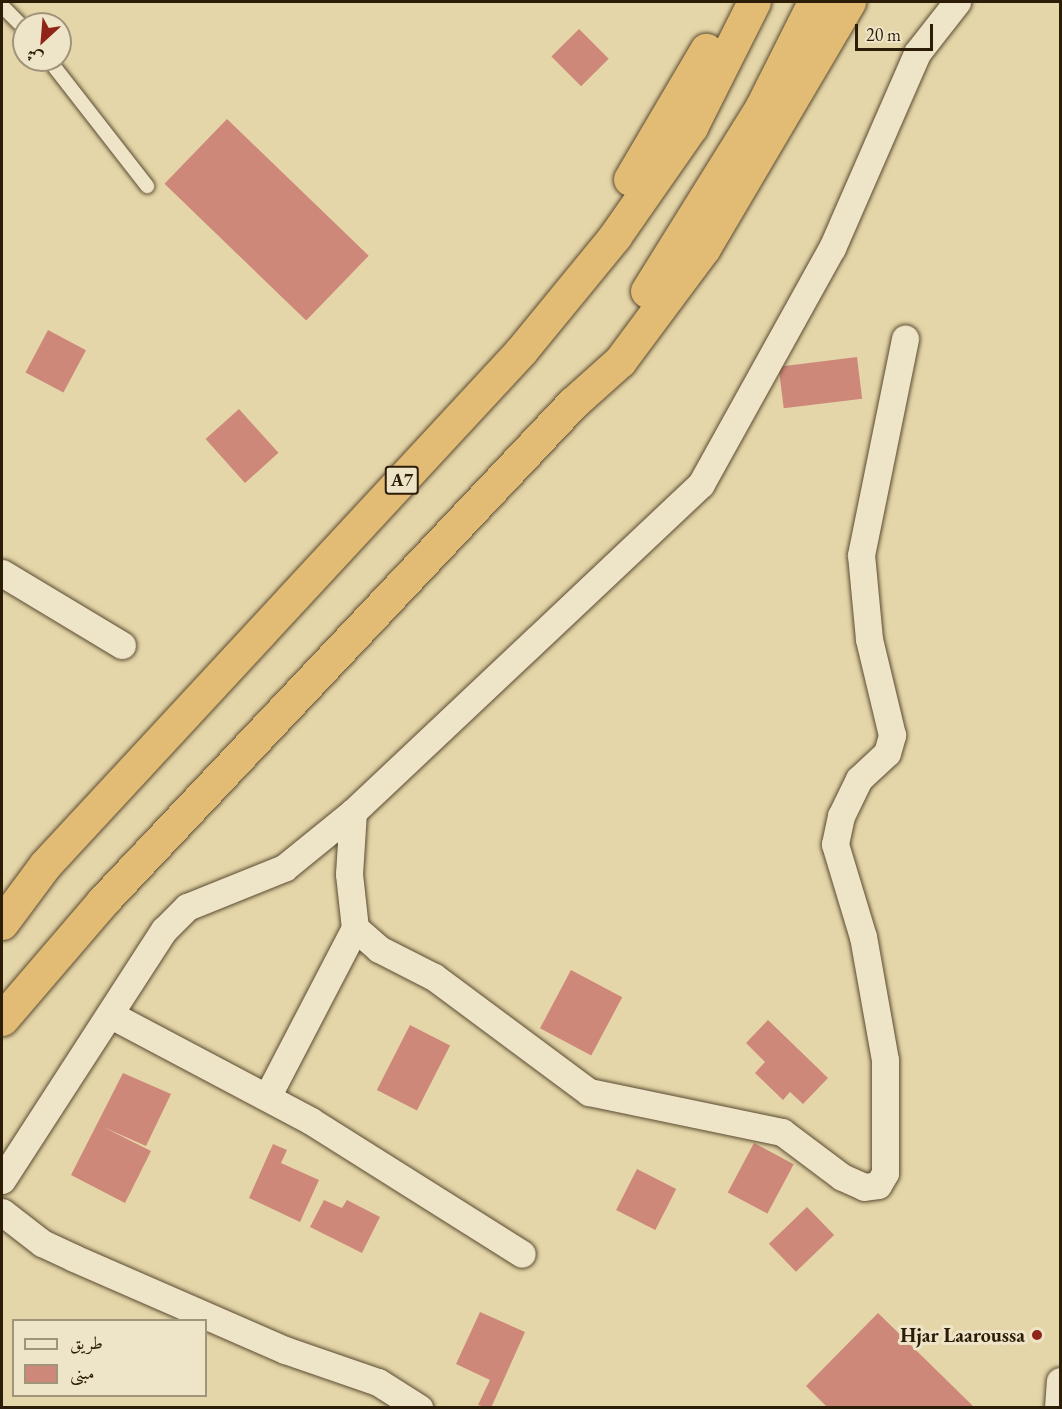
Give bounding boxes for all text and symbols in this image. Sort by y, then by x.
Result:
north arrow [12,12,72,72]
scale bar [858,12,936,50]
text: 20 m [866,23,901,46]
text: ش [23,44,47,70]
road number: A7 [384,465,420,495]
legend [12,1319,207,1397]
place label: Hjar Laaroussa [900,1323,1025,1347]
marker: Hjar Laaroussa [1030,1328,1044,1342]
text: طريق [70,1331,103,1354]
text: مبنى [70,1361,95,1384]

